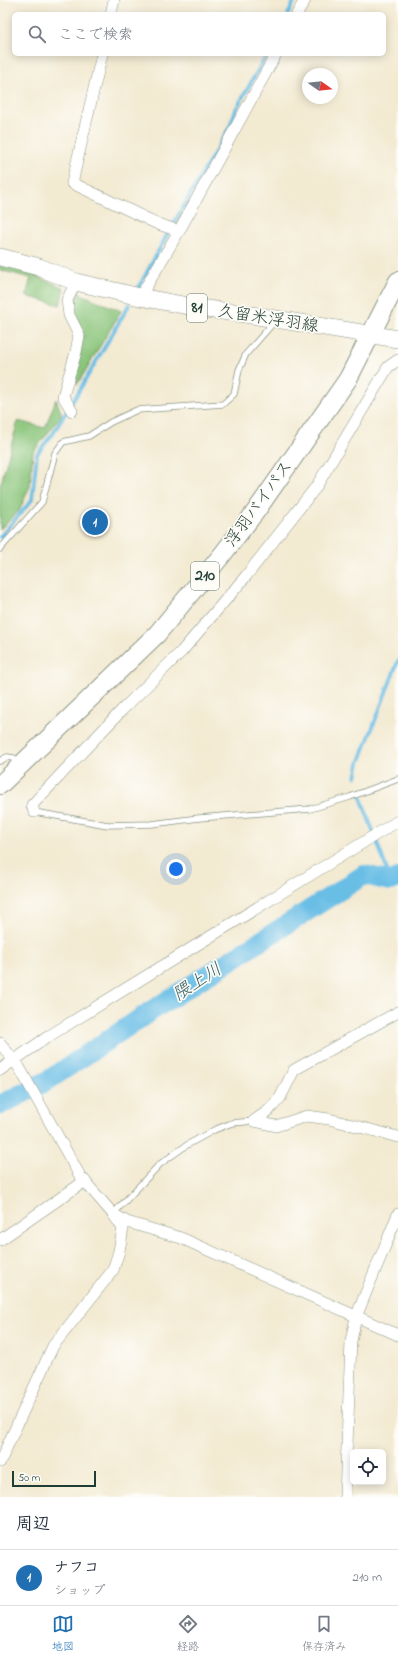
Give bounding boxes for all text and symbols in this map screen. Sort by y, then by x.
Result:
search box [12,12,386,56]
icon: search [26,23,48,45]
text: ここで検索 [58,24,133,46]
north arrow [302,68,338,104]
road number: 81 [187,294,207,322]
street label: 久留米浮羽線 [216,299,320,339]
street label: 浮羽バイパス [219,456,299,552]
pin: 1 [82,507,108,537]
road number: 210 [191,562,219,590]
your location [166,859,186,879]
water label: 隈上川 [168,957,228,1009]
map controls [350,1449,386,1485]
button: locate [350,1449,386,1485]
scale bar [12,1469,96,1488]
text: 50 m [18,1470,40,1486]
text: 周辺 [16,1512,50,1537]
text: ナフコ [54,1557,99,1579]
text: 1 [27,1568,31,1587]
text: 210 m [352,1568,382,1587]
text: ショップ [54,1581,105,1600]
tab: 地図 [52,1613,74,1655]
tab: 経路 [177,1613,199,1655]
tab: 保存済み [302,1613,346,1655]

